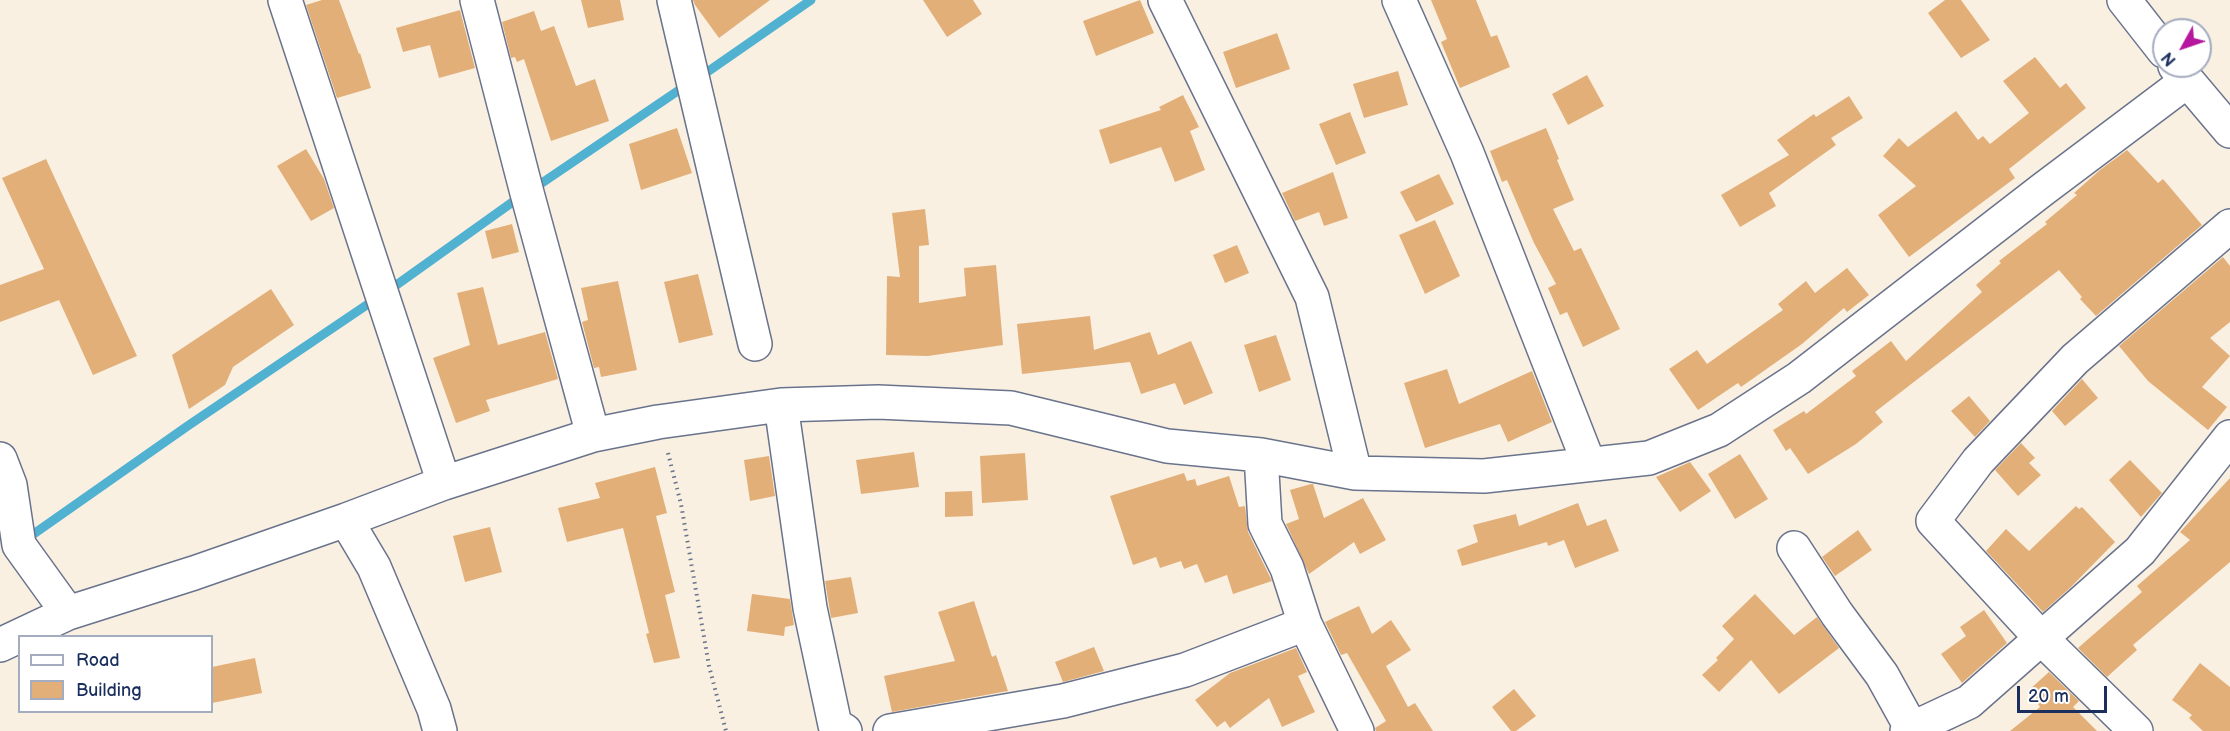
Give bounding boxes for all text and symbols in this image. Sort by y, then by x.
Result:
north arrow [2152,18,2212,78]
text: N [2158,48,2181,69]
legend [18,635,213,713]
text: Road [76,650,120,671]
scale bar [2020,674,2110,712]
text: Building [76,680,142,701]
text: 20 m [2028,686,2069,707]

